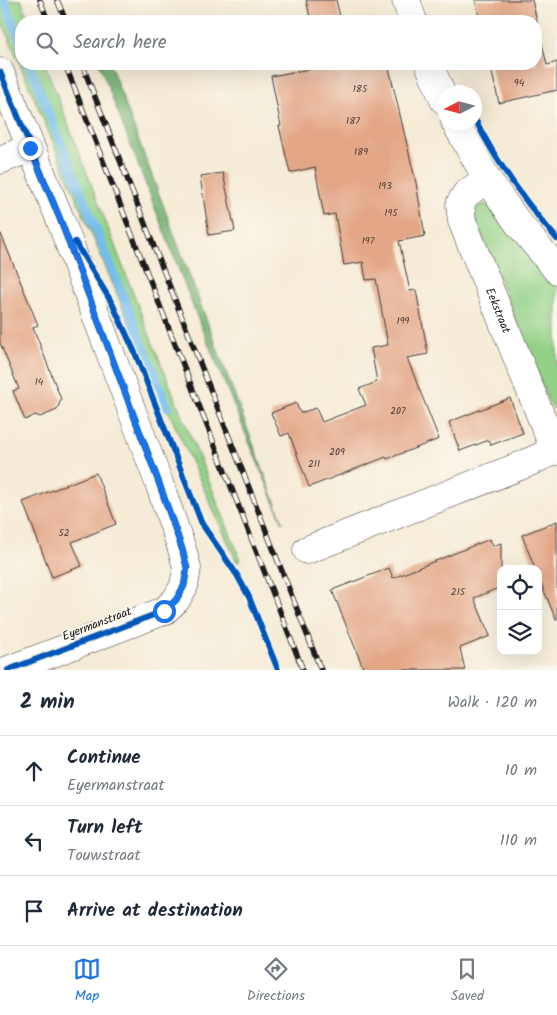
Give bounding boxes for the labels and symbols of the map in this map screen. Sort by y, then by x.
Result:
house number: 94 [514,75,525,91]
house number: 185 [353,81,368,97]
north arrow [437,85,482,130]
house number: 187 [346,113,360,129]
route end [19,137,42,160]
house number: 189 [354,144,368,160]
house number: 193 [378,178,392,194]
house number: 195 [384,205,398,221]
house number: 197 [362,233,375,249]
street label: Eekstraat [480,285,516,336]
house number: 199 [397,313,410,329]
house number: 14 [35,374,44,390]
house number: 207 [390,403,406,419]
house number: 209 [329,444,345,460]
house number: 211 [308,456,320,472]
house number: 52 [58,525,70,541]
house number: 215 [451,584,466,600]
route start [153,600,176,623]
street label: Eyermanstraat [59,602,135,646]

